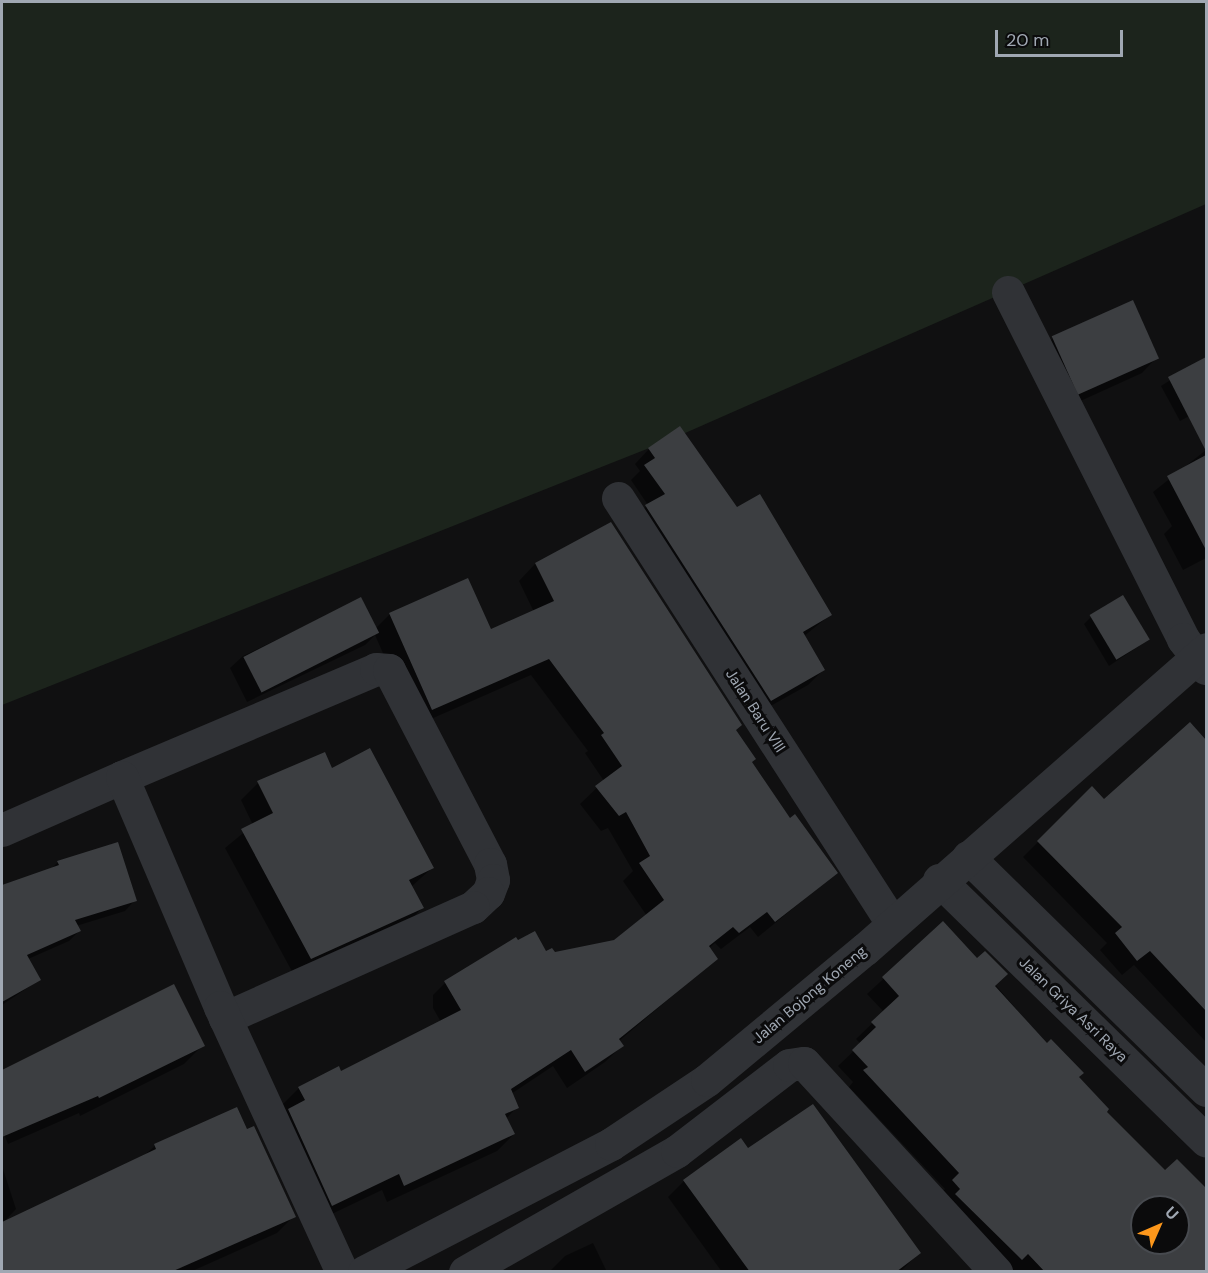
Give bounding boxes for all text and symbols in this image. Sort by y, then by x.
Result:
scale bar [998,18,1126,56]
text: 20 m [1006,28,1049,52]
street label: Jalan Baru VIII [721,666,789,756]
street label: Jalan Bojong Koneng [750,942,870,1048]
street label: Jalan Griya Asri Raya [1015,954,1131,1066]
north arrow [1130,1195,1190,1255]
text: U [1160,1202,1183,1225]

